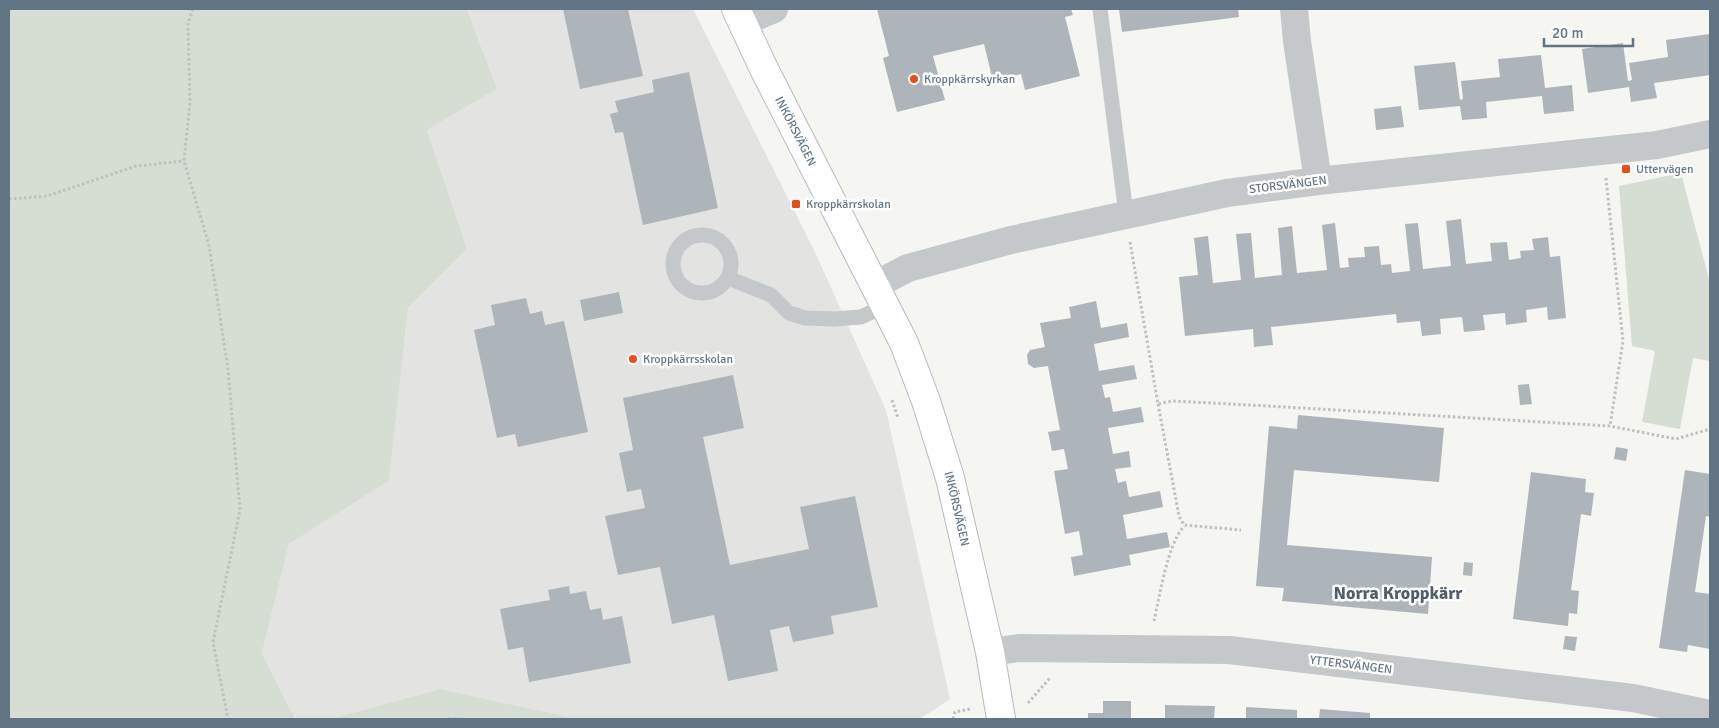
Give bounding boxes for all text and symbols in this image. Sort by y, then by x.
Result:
scale bar [1544,15,1633,47]
text: 20 m [1552,24,1583,42]
place label: Kroppkärrskyrkan [924,72,1015,87]
marker: Kroppkärrskyrkan [908,73,920,85]
street label: INKÖRSVÄGEN [772,94,820,169]
place label: Uttervägen [1636,162,1693,177]
marker: Uttervägen [1620,163,1632,175]
street label: STORSVÄNGEN [1249,173,1327,197]
place label: Kroppkärrskolan [806,197,891,212]
marker: Kroppkärrskolan [790,198,802,210]
place label: Kroppkärrsskolan [643,352,733,367]
marker: Kroppkärrsskolan [627,353,639,365]
street label: INKÖRSVÄGEN [941,469,973,547]
district label: Norra Kroppkärr [1334,582,1463,604]
street label: YTTERSVÄNGEN [1309,653,1393,677]

